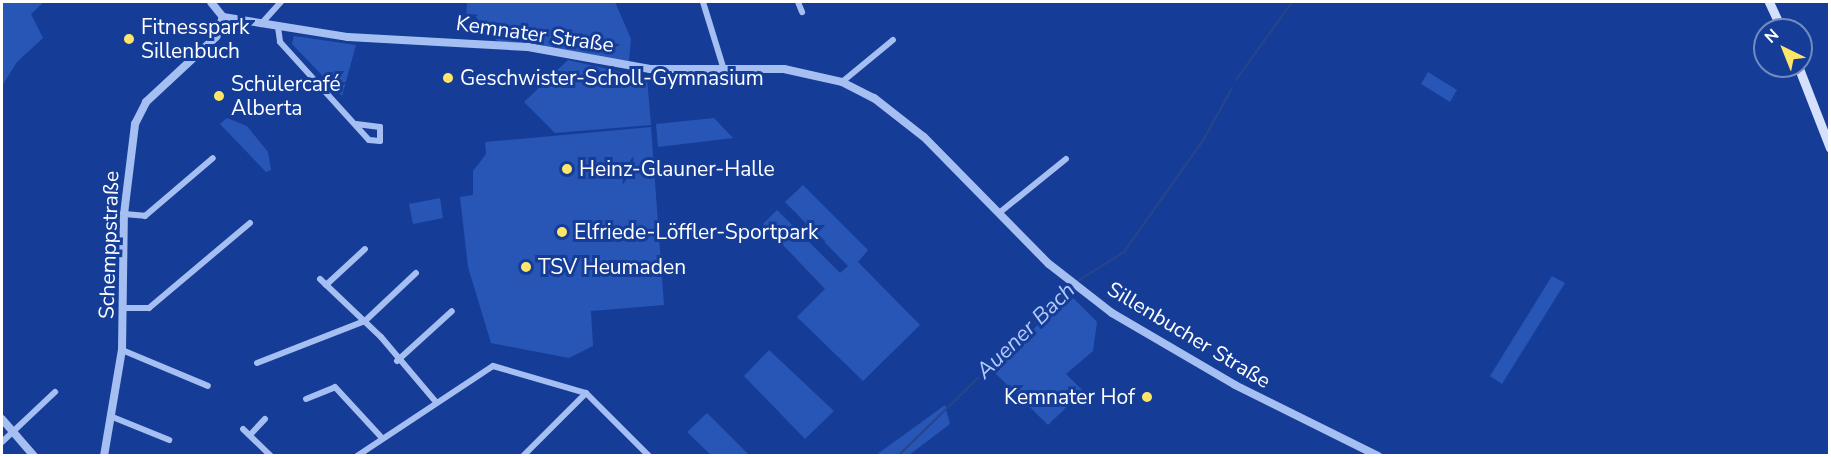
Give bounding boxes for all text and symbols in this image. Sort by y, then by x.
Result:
street label: Kemnater Straße [454,10,616,58]
place label: Fitnesspark Sillenbuch [141,14,249,64]
north arrow [1753,18,1813,78]
text: N [1760,24,1784,48]
marker: Fitnesspark Sillenbuch [122,32,136,46]
place label: Geschwister-Scholl-Gymnasium [460,65,764,91]
place label: Schülercafé Alberta [231,71,341,121]
marker: Geschwister-Scholl-Gymnasium [441,71,455,85]
marker: Schülercafé Alberta [212,89,226,103]
place label: Heinz-Glauner-Halle [579,156,775,182]
marker: Heinz-Glauner-Halle [560,162,574,176]
street label: Schemppstraße [94,171,124,319]
place label: Elfriede-Löffler-Sportpark [574,219,818,245]
marker: Elfriede-Löffler-Sportpark [555,225,569,239]
place label: TSV Heumaden [538,254,686,280]
marker: TSV Heumaden [519,260,533,274]
street label: Sillenbucher Straße [1103,276,1275,394]
water label: Auener Bach [971,277,1081,385]
place label: Kemnater Hof [1004,384,1135,410]
marker: Kemnater Hof [1140,390,1154,404]

